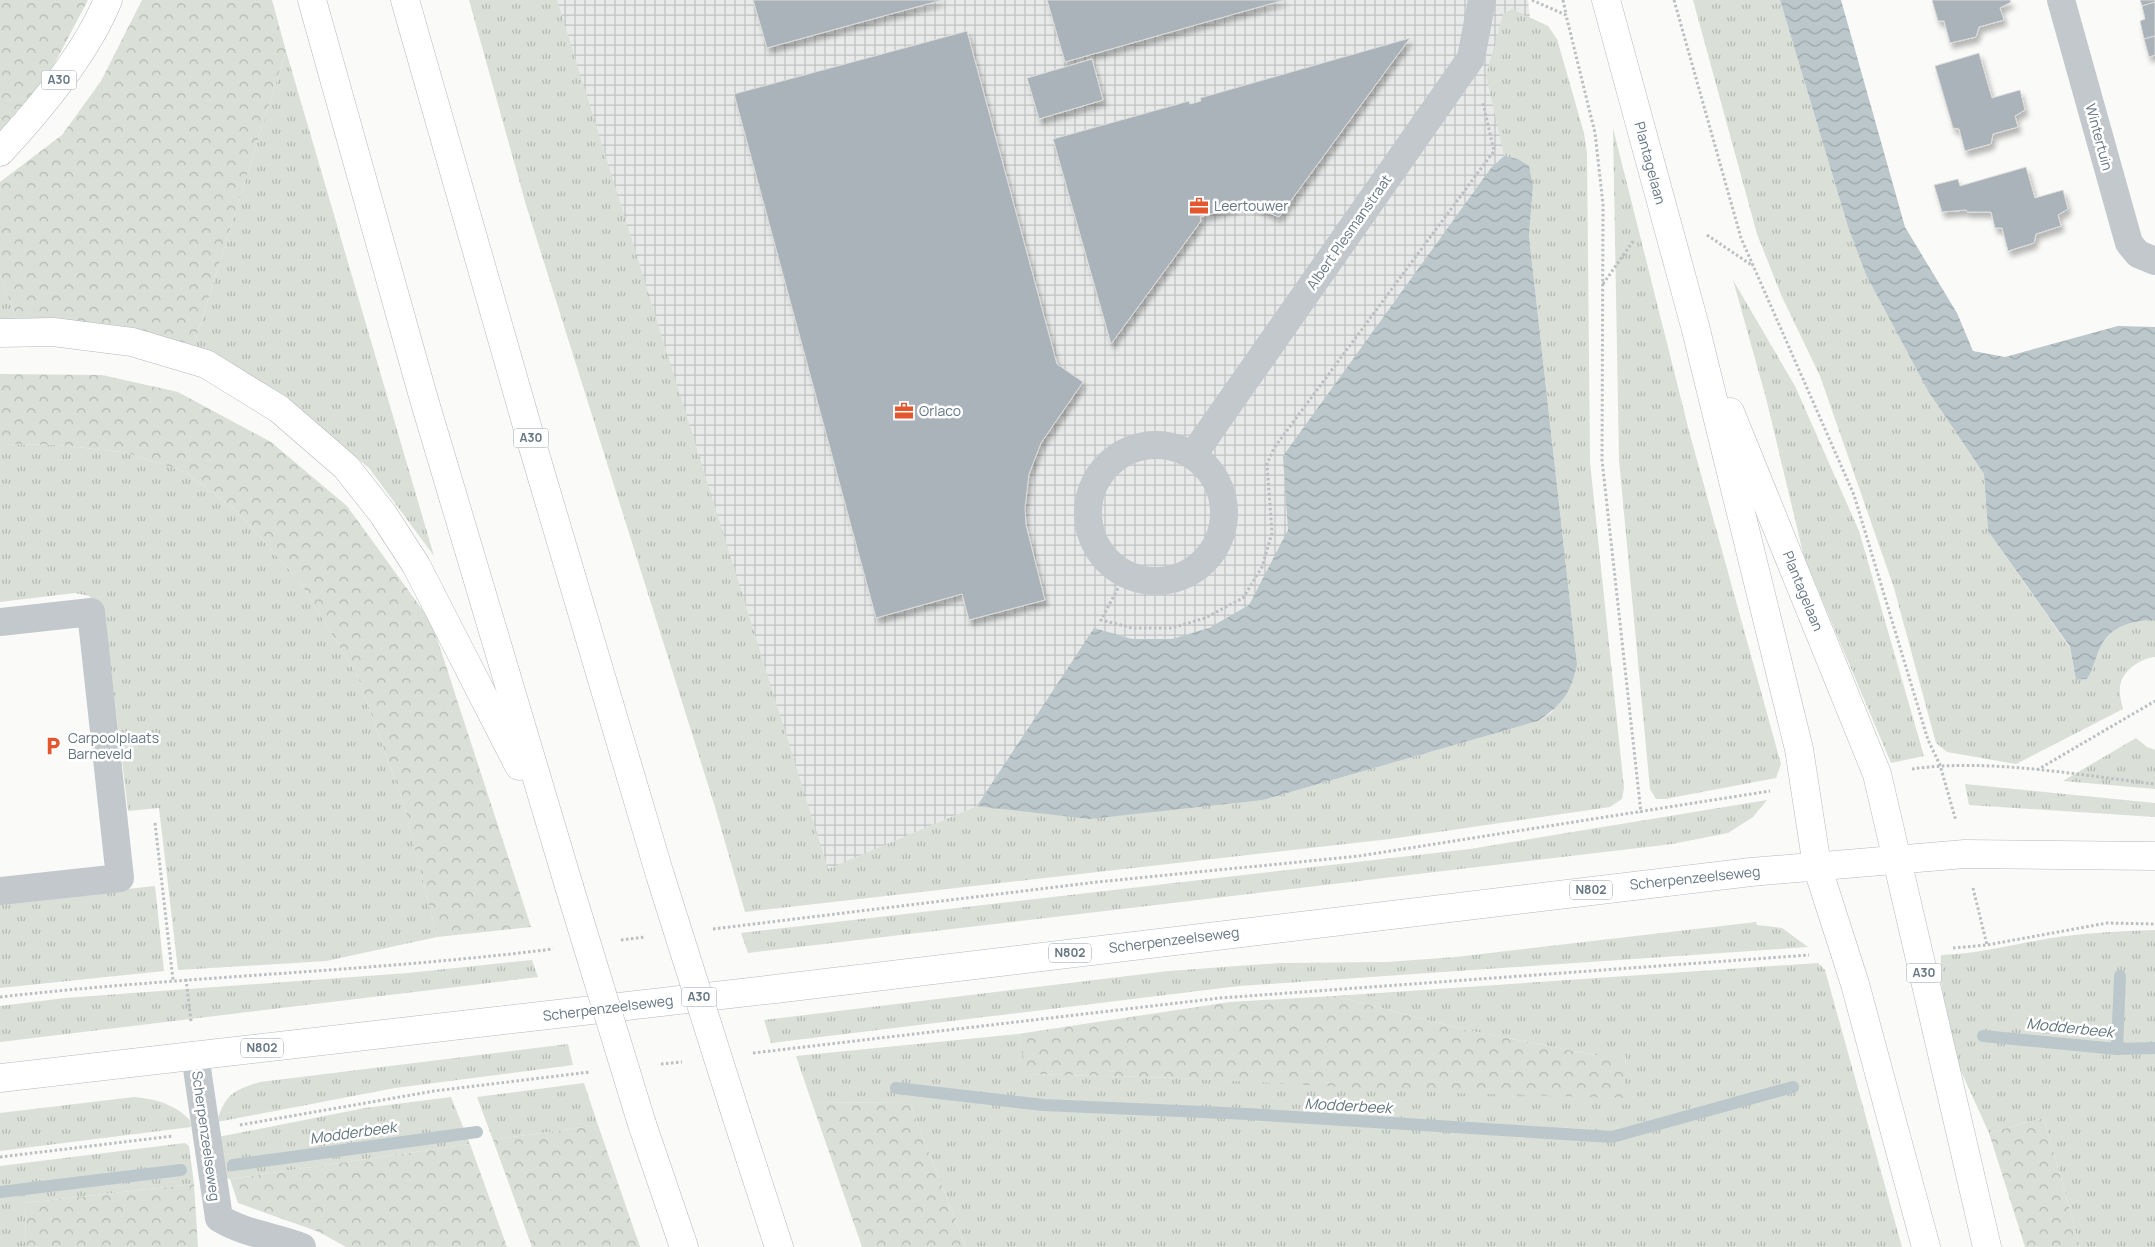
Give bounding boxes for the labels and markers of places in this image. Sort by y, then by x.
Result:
office icon: Leertouwer [1188,195,1210,217]
place label: Leertouwer [1214,196,1288,215]
office icon: Orlaco [893,400,915,422]
place label: Orlaco [919,401,961,420]
place label: Carpoolplaats Barneveld [68,728,159,763]
parking icon: Carpoolplaats Barneveld [42,735,64,757]

